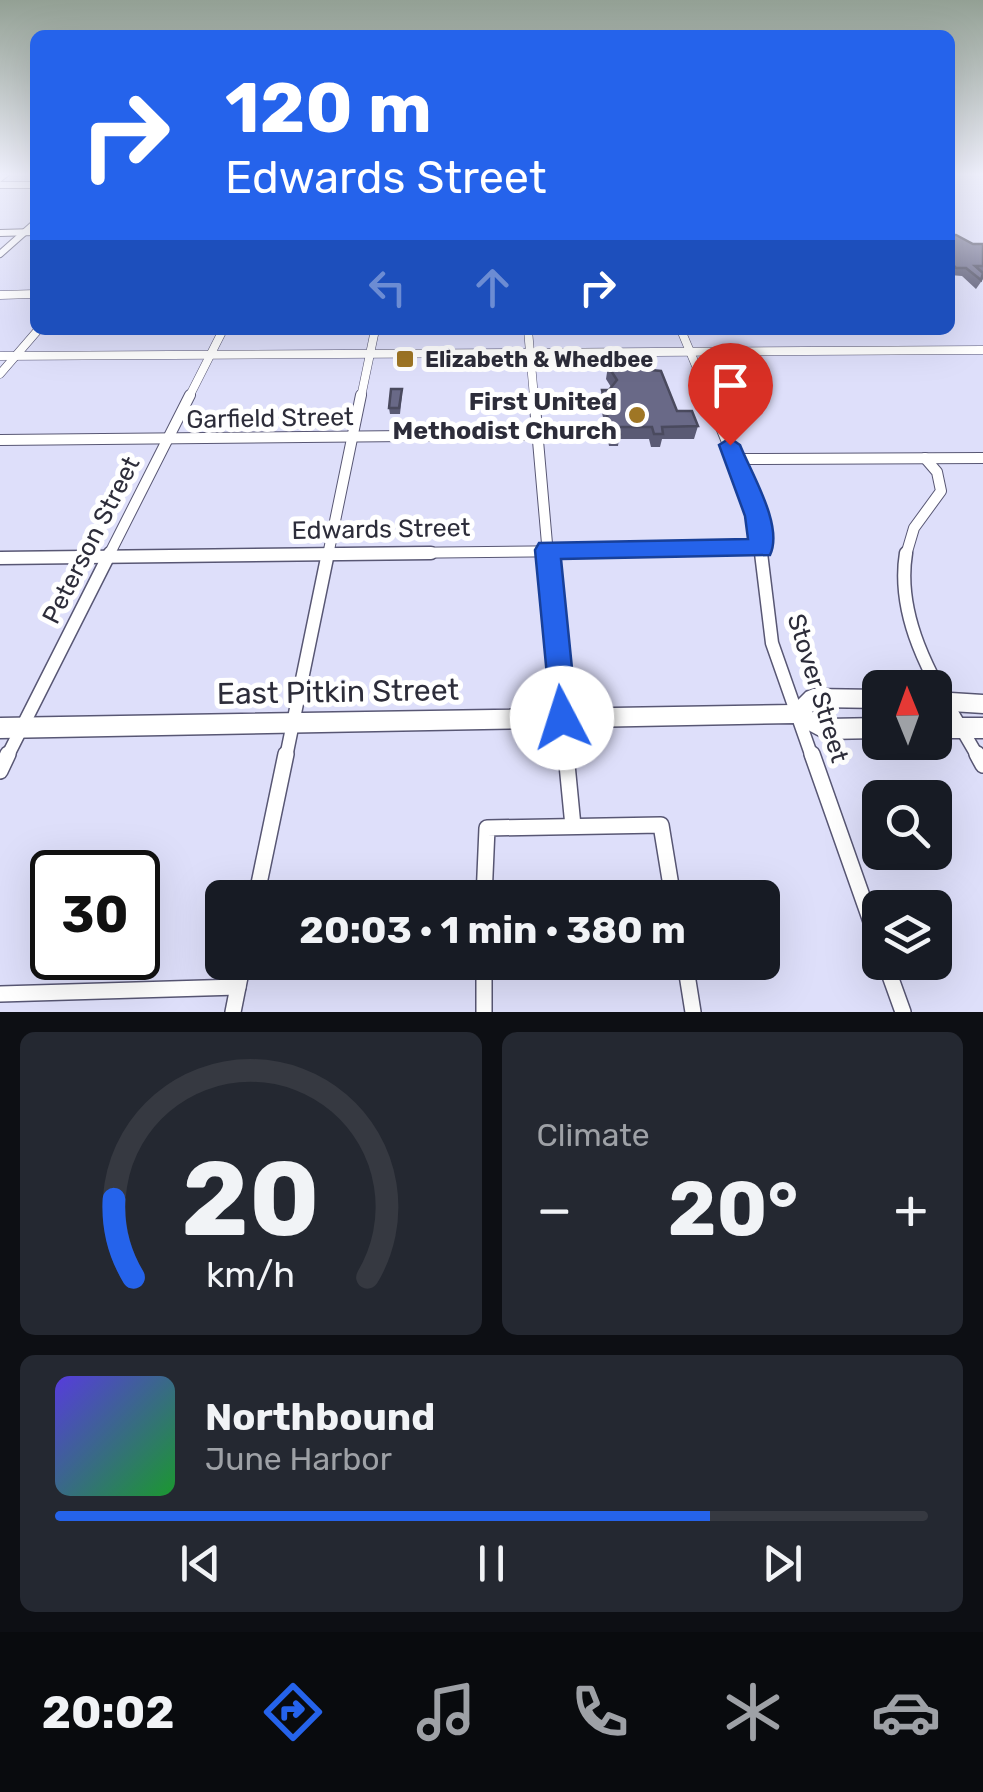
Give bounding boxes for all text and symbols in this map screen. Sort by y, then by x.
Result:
text: 120 m [225,67,432,150]
icon: right [60,70,190,200]
text: Edwards Street [225,151,547,204]
icon: left [360,260,415,315]
icon: ahead [465,260,520,315]
icon: right [570,260,625,315]
pin [688,343,773,446]
place label: Elizabeth & Whedbee [425,346,653,373]
marker: Elizabeth & Whedbee [394,348,416,370]
icon: arrive [703,358,758,413]
place label: First United Methodist Church [393,387,617,445]
street label: Garfield Street [186,402,354,434]
marker: First United Methodist Church [626,404,648,426]
street label: Peterson Street [36,451,146,628]
street label: Edwards Street [291,513,471,545]
street label: Stover Street [782,610,854,766]
position arrow [510,666,614,770]
north arrow [862,670,952,760]
map controls [862,670,952,980]
street label: East Pitkin Street [217,672,460,712]
button: search [862,780,952,870]
speed limit sign: 30 [30,850,160,980]
button: layers [862,890,952,980]
text: 20:03 · 1 min · 380 m [299,907,686,953]
text: Climate [537,1116,650,1154]
text: 20 [182,1138,320,1261]
text: 20° [668,1165,798,1254]
text: − [537,1177,572,1242]
text: + [894,1177,928,1242]
text: km/h [206,1254,295,1296]
text: Northbound [205,1394,435,1440]
text: June Harbor [205,1440,392,1478]
icon: previous [173,1536,228,1591]
icon: pause [464,1536,519,1591]
icon: next [755,1536,810,1591]
icon: directions [258,1677,328,1747]
icon: music [411,1677,481,1747]
icon: phone [565,1677,635,1747]
icon: climate [718,1677,788,1747]
icon: car [871,1677,941,1747]
text: 20:02 [42,1686,175,1739]

